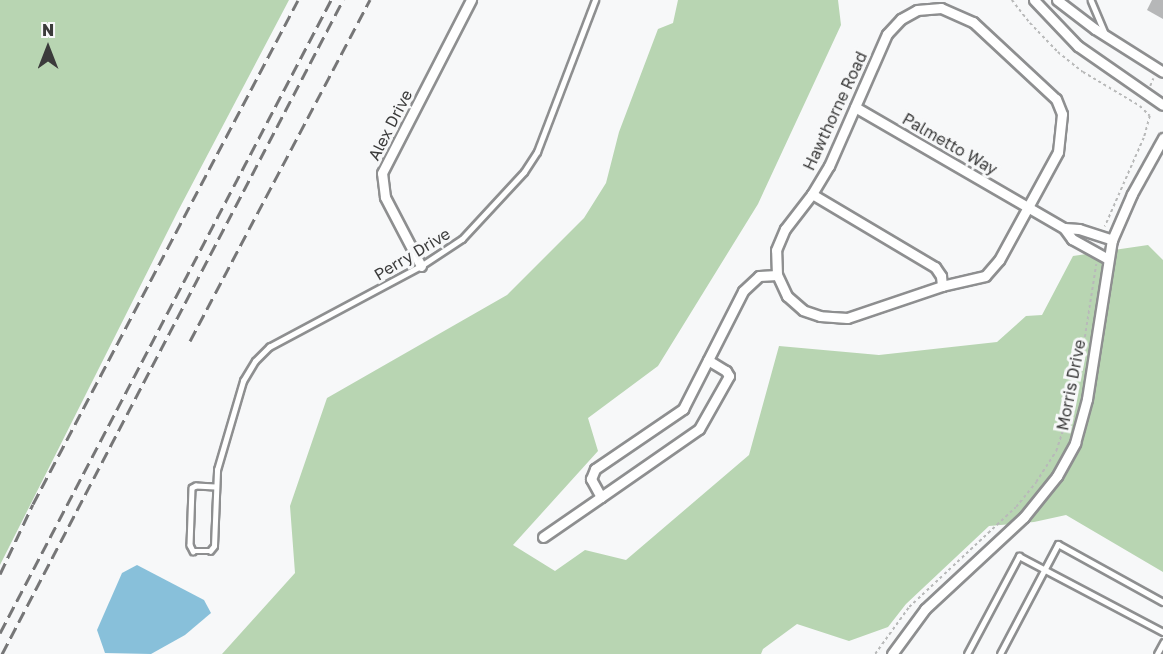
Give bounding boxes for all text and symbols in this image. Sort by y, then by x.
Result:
north arrow [18,18,78,78]
text: N [42,20,54,40]
street label: Hawthorne Road [799,49,871,173]
street label: Alex Drive [364,86,416,164]
street label: Palmetto Way [899,109,1001,179]
street label: Perry Drive [371,224,453,284]
street label: Morris Drive [1053,338,1089,432]

